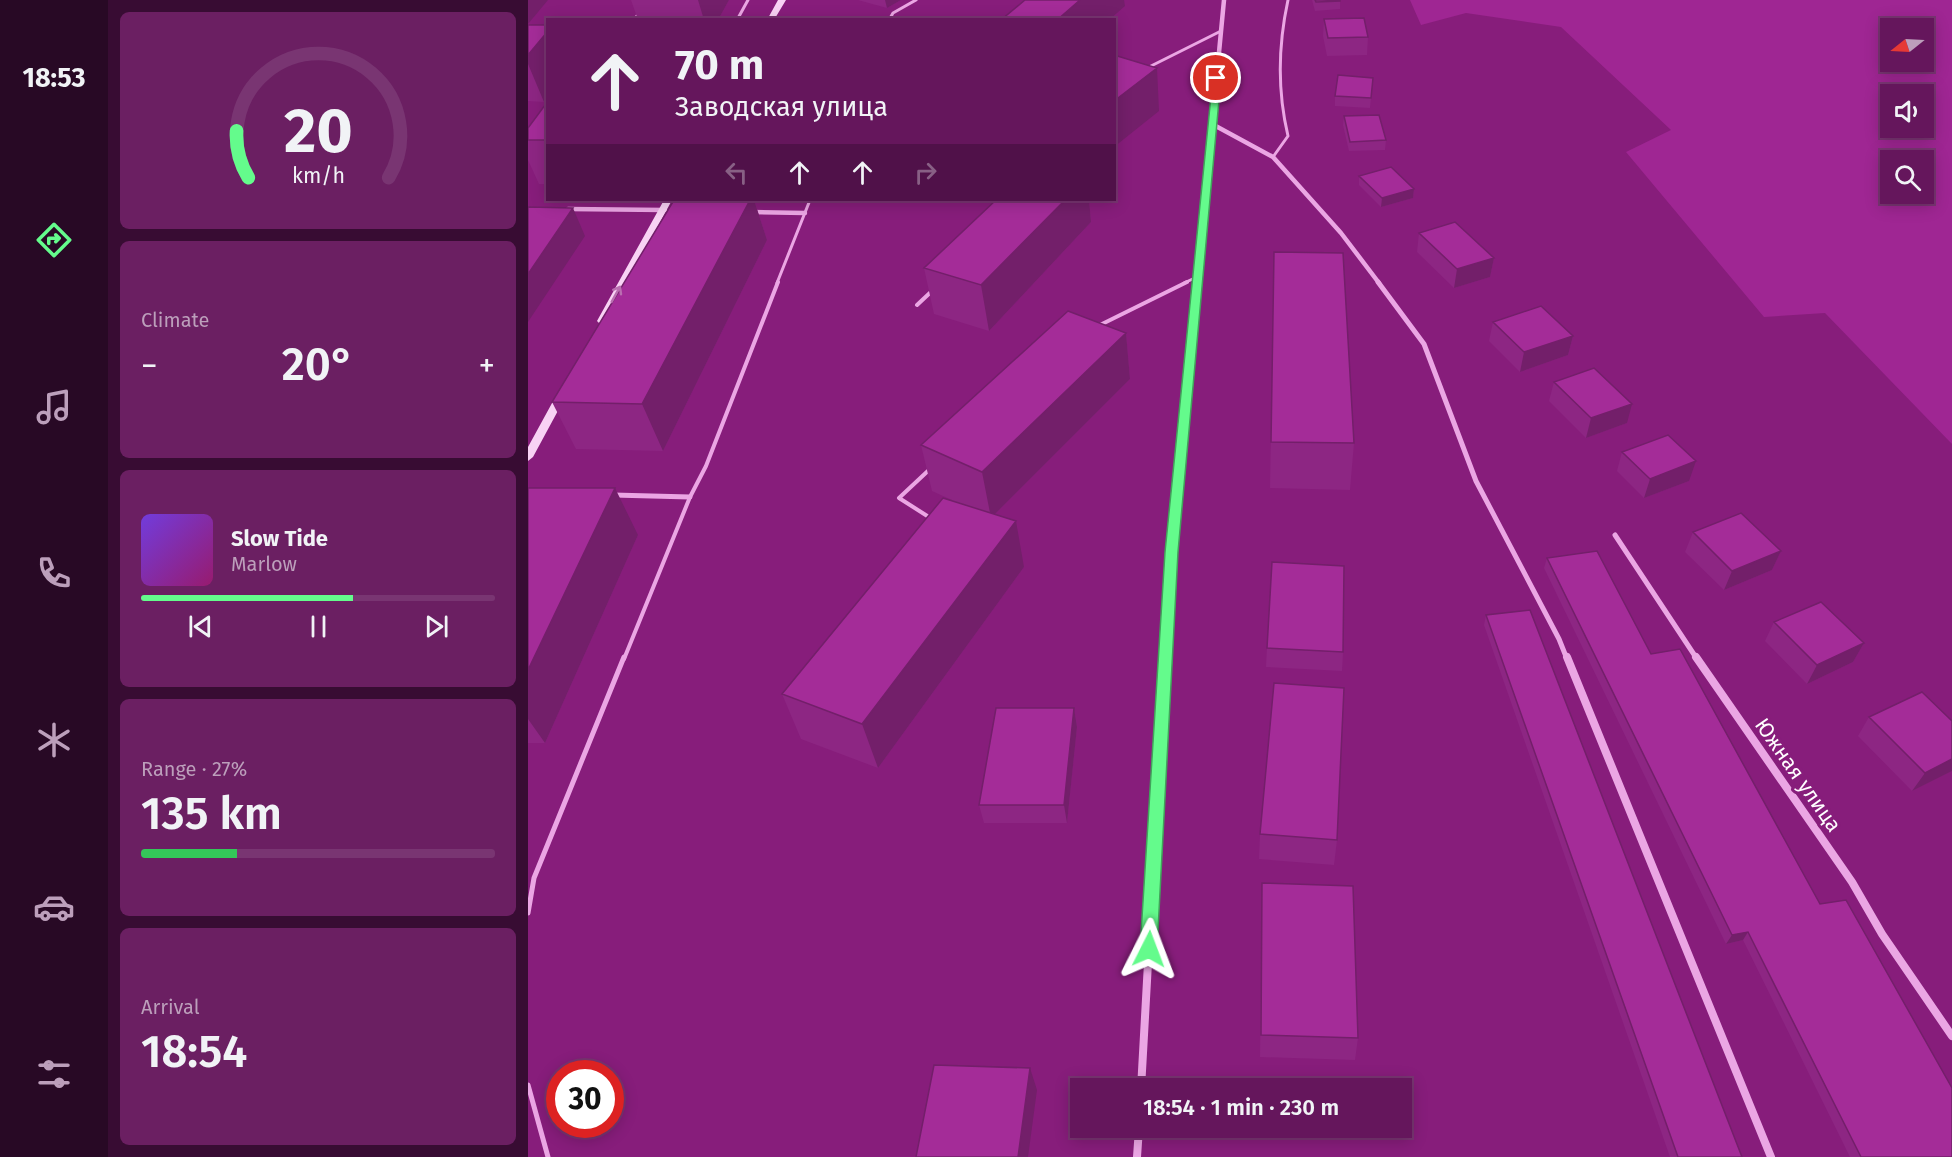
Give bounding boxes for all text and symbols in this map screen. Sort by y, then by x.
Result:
north arrow [1880,18,1934,72]
map controls [1880,18,1934,204]
text: 70 m [675,40,764,90]
icon: ahead [576,42,654,120]
pin [1190,52,1241,103]
icon: arrive [1199,61,1232,94]
text: 18:53 [22,62,86,94]
button: sound [1880,84,1934,138]
text: Заводская улица [675,91,888,123]
text: 20 [284,94,352,169]
button: search [1880,150,1934,204]
icon: left [720,156,753,189]
icon: ahead [783,156,816,189]
icon: ahead [846,156,879,189]
icon: right [909,156,942,189]
text: km/h [291,163,345,189]
icon: directions [33,219,75,261]
one-way arrow [611,286,622,304]
text: Climate [141,308,209,332]
text: 20° [282,338,354,392]
text: − [141,346,158,386]
text: + [479,346,495,386]
icon: music [33,386,75,428]
text: Slow Tide [231,525,328,552]
icon: phone [33,552,75,594]
text: Marlow [231,552,297,576]
icon: previous [184,610,217,643]
icon: pause [302,610,335,643]
icon: next [420,610,453,643]
street label: Южная улица [1749,713,1847,837]
icon: climate [33,719,75,761]
text: Range · 27% [141,757,247,781]
text: 135 km [141,787,282,841]
icon: car [33,886,75,928]
position arrow [1117,917,1181,981]
text: Arrival [141,995,200,1019]
text: 18:54 [141,1025,247,1079]
icon: filters [33,1053,75,1095]
speed limit sign: 30 [546,1060,624,1138]
text: 18:54 · 1 min · 230 m [1143,1094,1339,1121]

